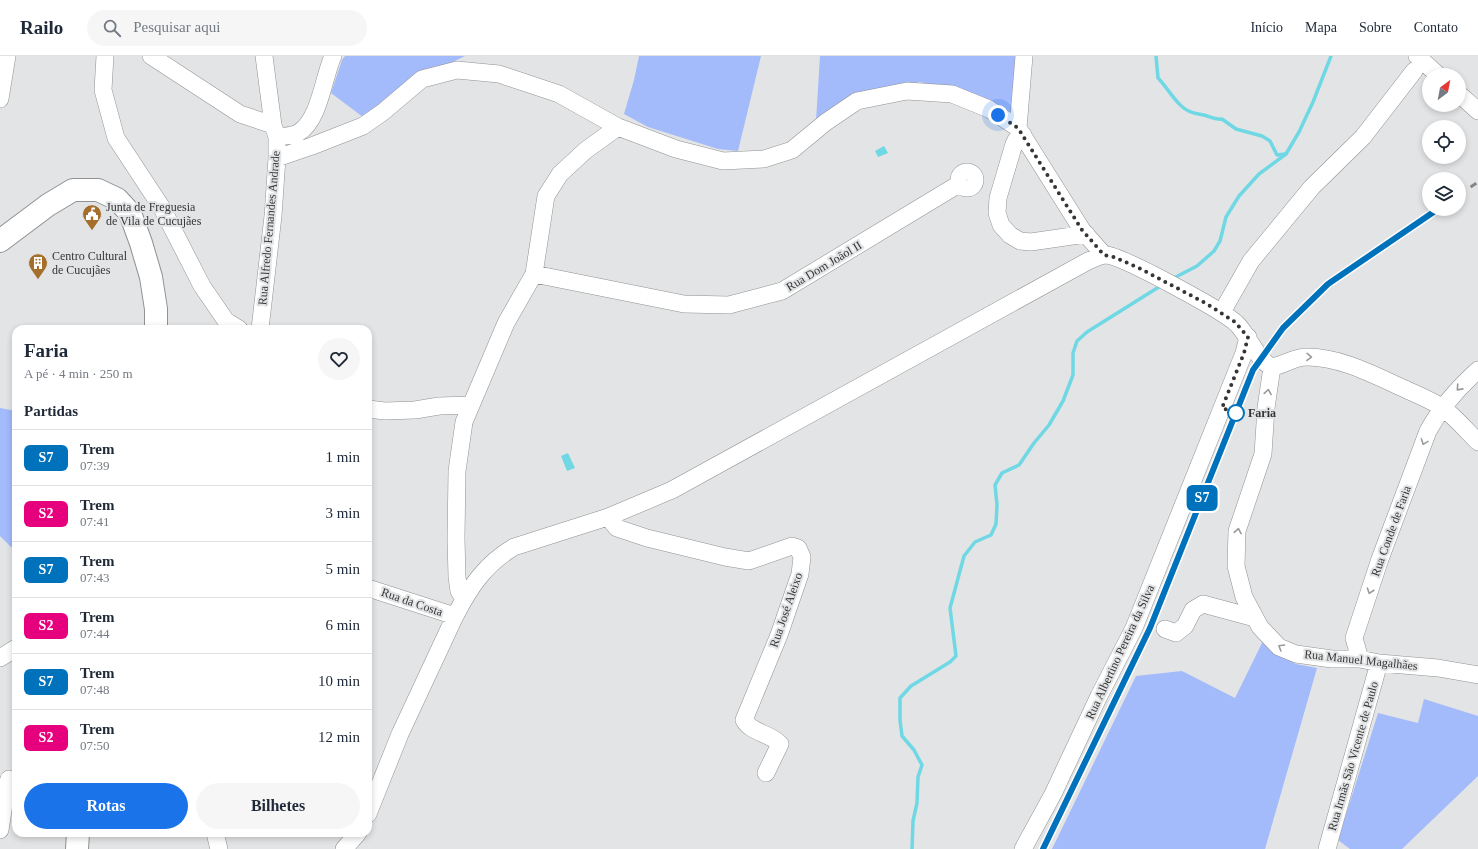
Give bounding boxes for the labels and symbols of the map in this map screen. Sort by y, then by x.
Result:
north arrow [1422,68,1466,112]
your location [988,105,1008,125]
street label: Rua Alfredo Fernandes Andrade [255,150,283,306]
place label: Junta de Freguesia de Vila de Cucujães [106,200,202,228]
public building icon: Junta de Freguesia de Vila de Cucujães [81,203,103,231]
street label: Rua Dom Joãol II [784,238,864,294]
place label: Centro Cultural de Cucujães [52,249,128,277]
building icon: Centro Cultural de Cucujães [27,252,49,280]
one-way arrow [1306,353,1312,361]
one-way arrow [1456,383,1464,391]
one-way arrow [1263,388,1272,395]
marker: Faria [1227,404,1245,422]
place label: Faria [1248,406,1276,420]
one-way arrow [1420,439,1428,446]
street label: Rua Conde de Faria [1368,483,1414,578]
line badge: S7 [1184,485,1220,511]
one-way arrow [1233,528,1242,534]
street label: Rua José Aleixo [767,571,805,649]
street label: Rua Albertino Pereira da Silva [1083,582,1158,721]
street label: Rua da Costa [379,585,445,619]
one-way arrow [1366,587,1375,594]
one-way arrow [1278,644,1285,651]
street label: Rua Manuel Magalhães [1304,647,1419,673]
street label: Rua Irmãs São Vicente de Paulo [1325,680,1381,832]

